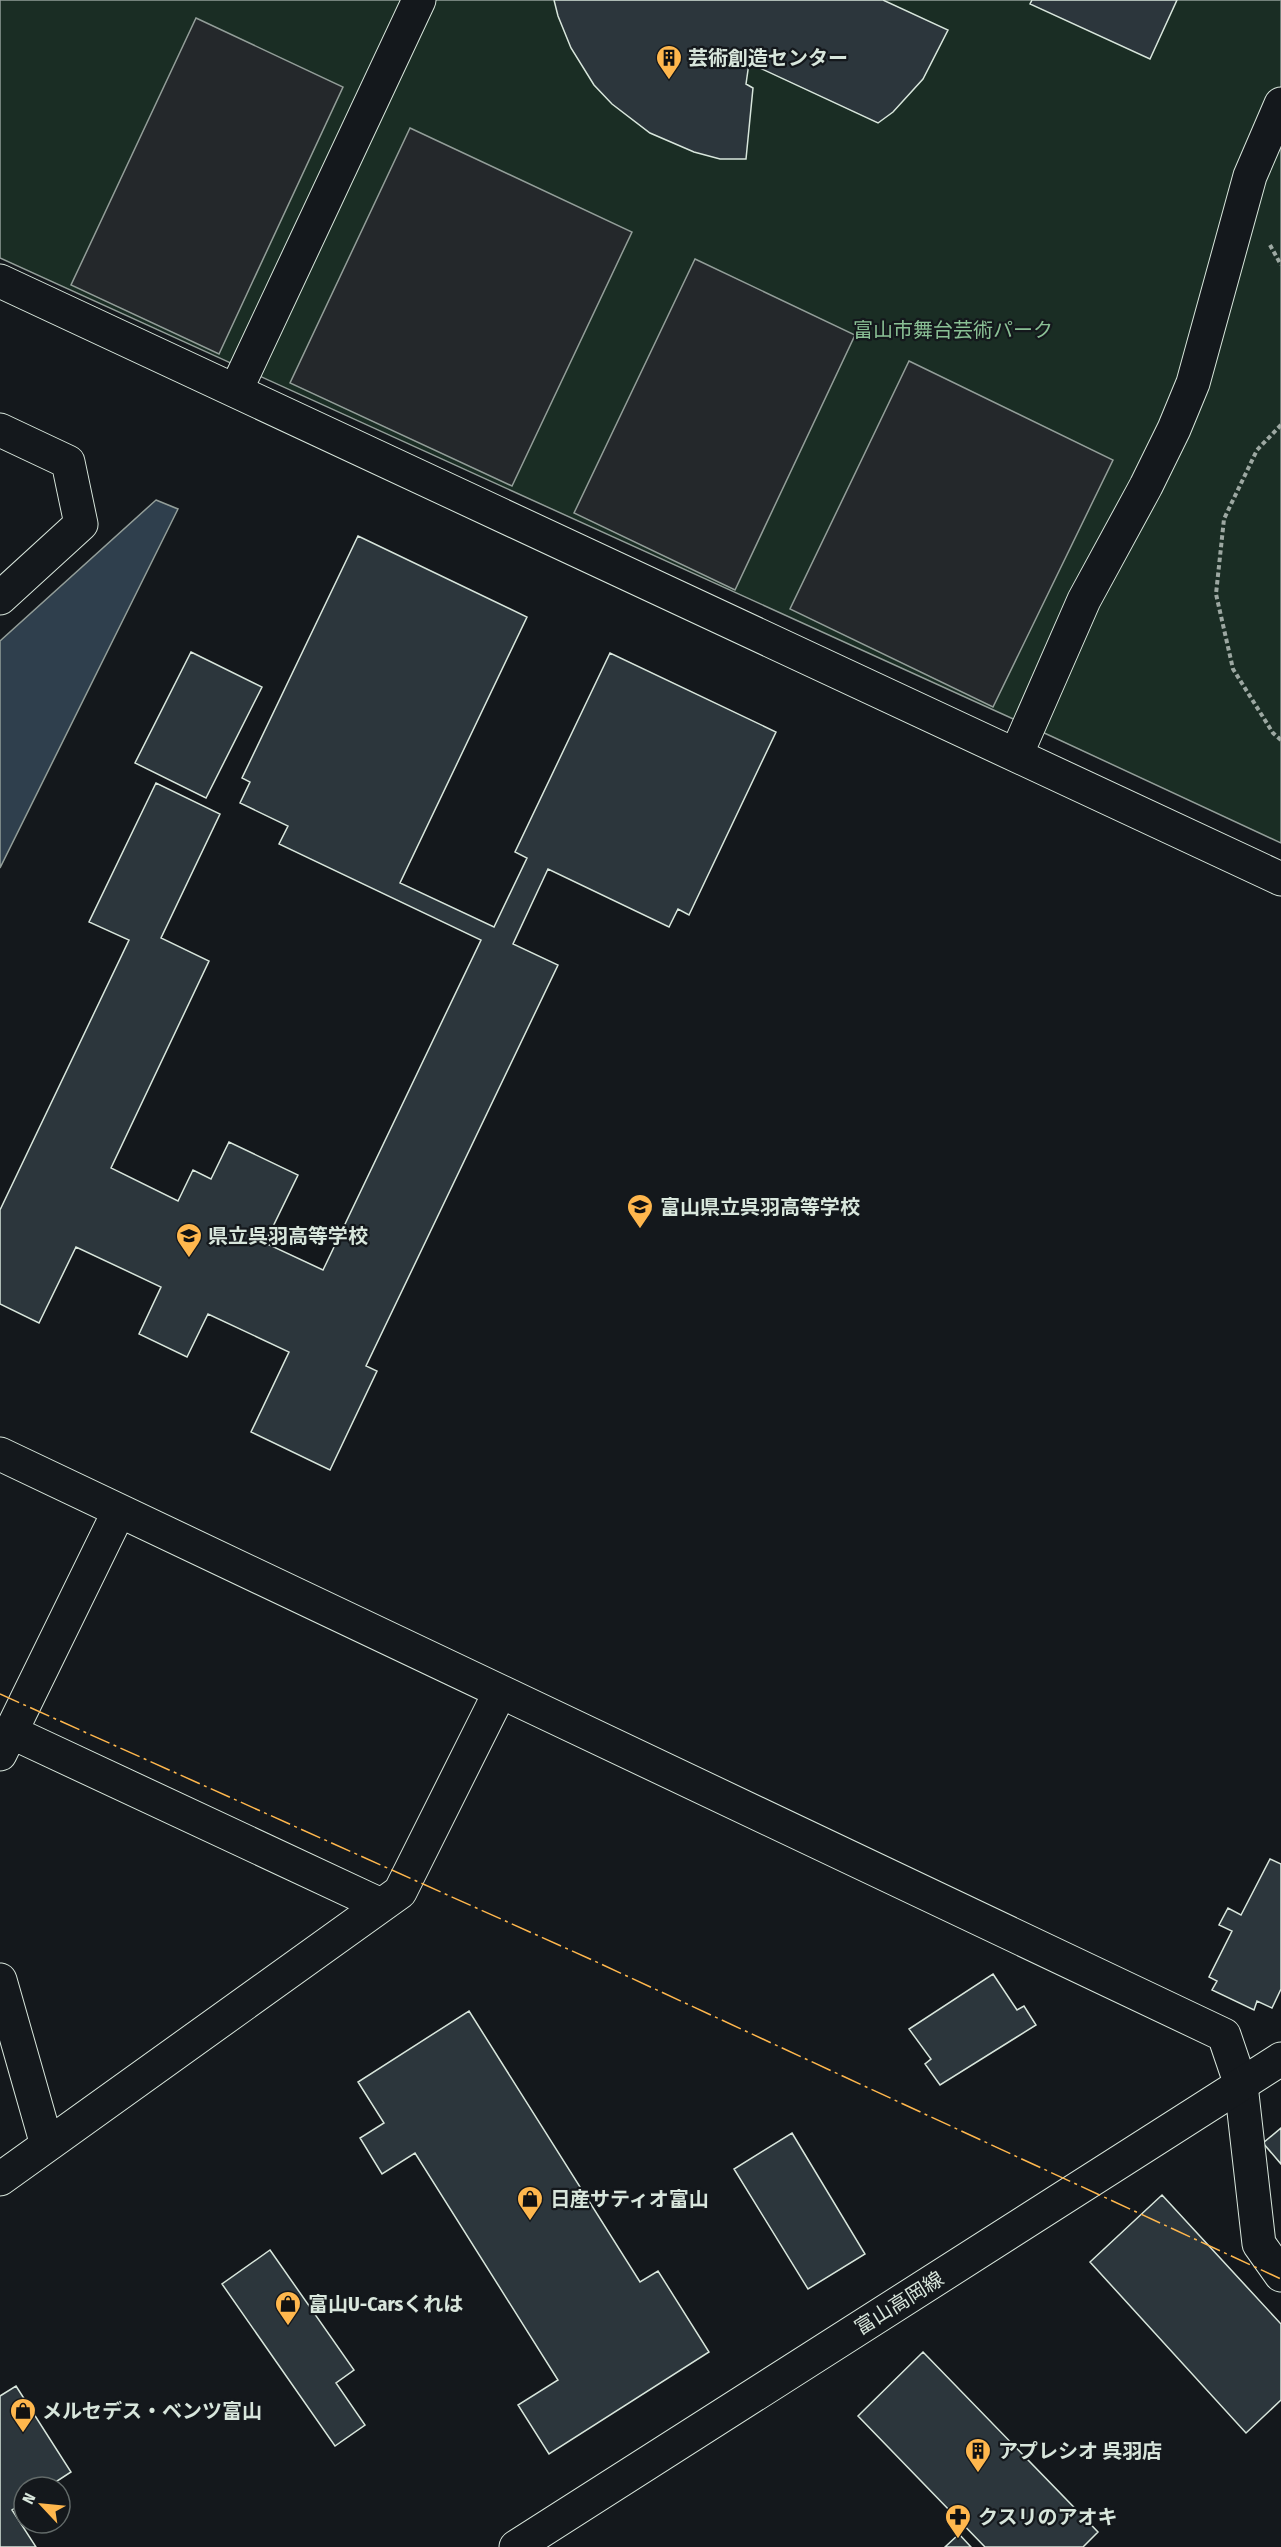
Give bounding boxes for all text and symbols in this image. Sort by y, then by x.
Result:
building icon: 芸術創造センター [654,43,684,81]
place label: 芸術創造センター [688,46,848,70]
park label: 富山市舞台芸術パーク [853,318,1053,342]
school or university icon: 富山県立呉羽高等学校 [625,1192,655,1230]
place label: 富山県立呉羽高等学校 [660,1195,860,1219]
school or university icon: 県立呉羽高等学校 [174,1221,204,1259]
place label: 県立呉羽高等学校 [208,1224,368,1248]
shop icon: 日産サティオ富山 [515,2184,545,2222]
place label: 日産サティオ富山 [550,2187,709,2211]
street label: 富山高岡線 [850,2266,948,2340]
shop icon: 富山U-Carsくれは [273,2289,303,2327]
place label: 富山U-Carsくれは [308,2292,463,2316]
shop icon: メルセデス・ベンツ富山 [8,2396,38,2434]
place label: メルセデス・ベンツ富山 [42,2399,262,2423]
building icon: アプレシオ 呉羽店 [963,2436,993,2474]
place label: アプレシオ 呉羽店 [998,2439,1162,2463]
north arrow [12,2475,72,2535]
text: N [18,2490,40,2507]
pharmacy icon: クスリのアオキ [943,2502,973,2540]
place label: クスリのアオキ [978,2505,1117,2529]

